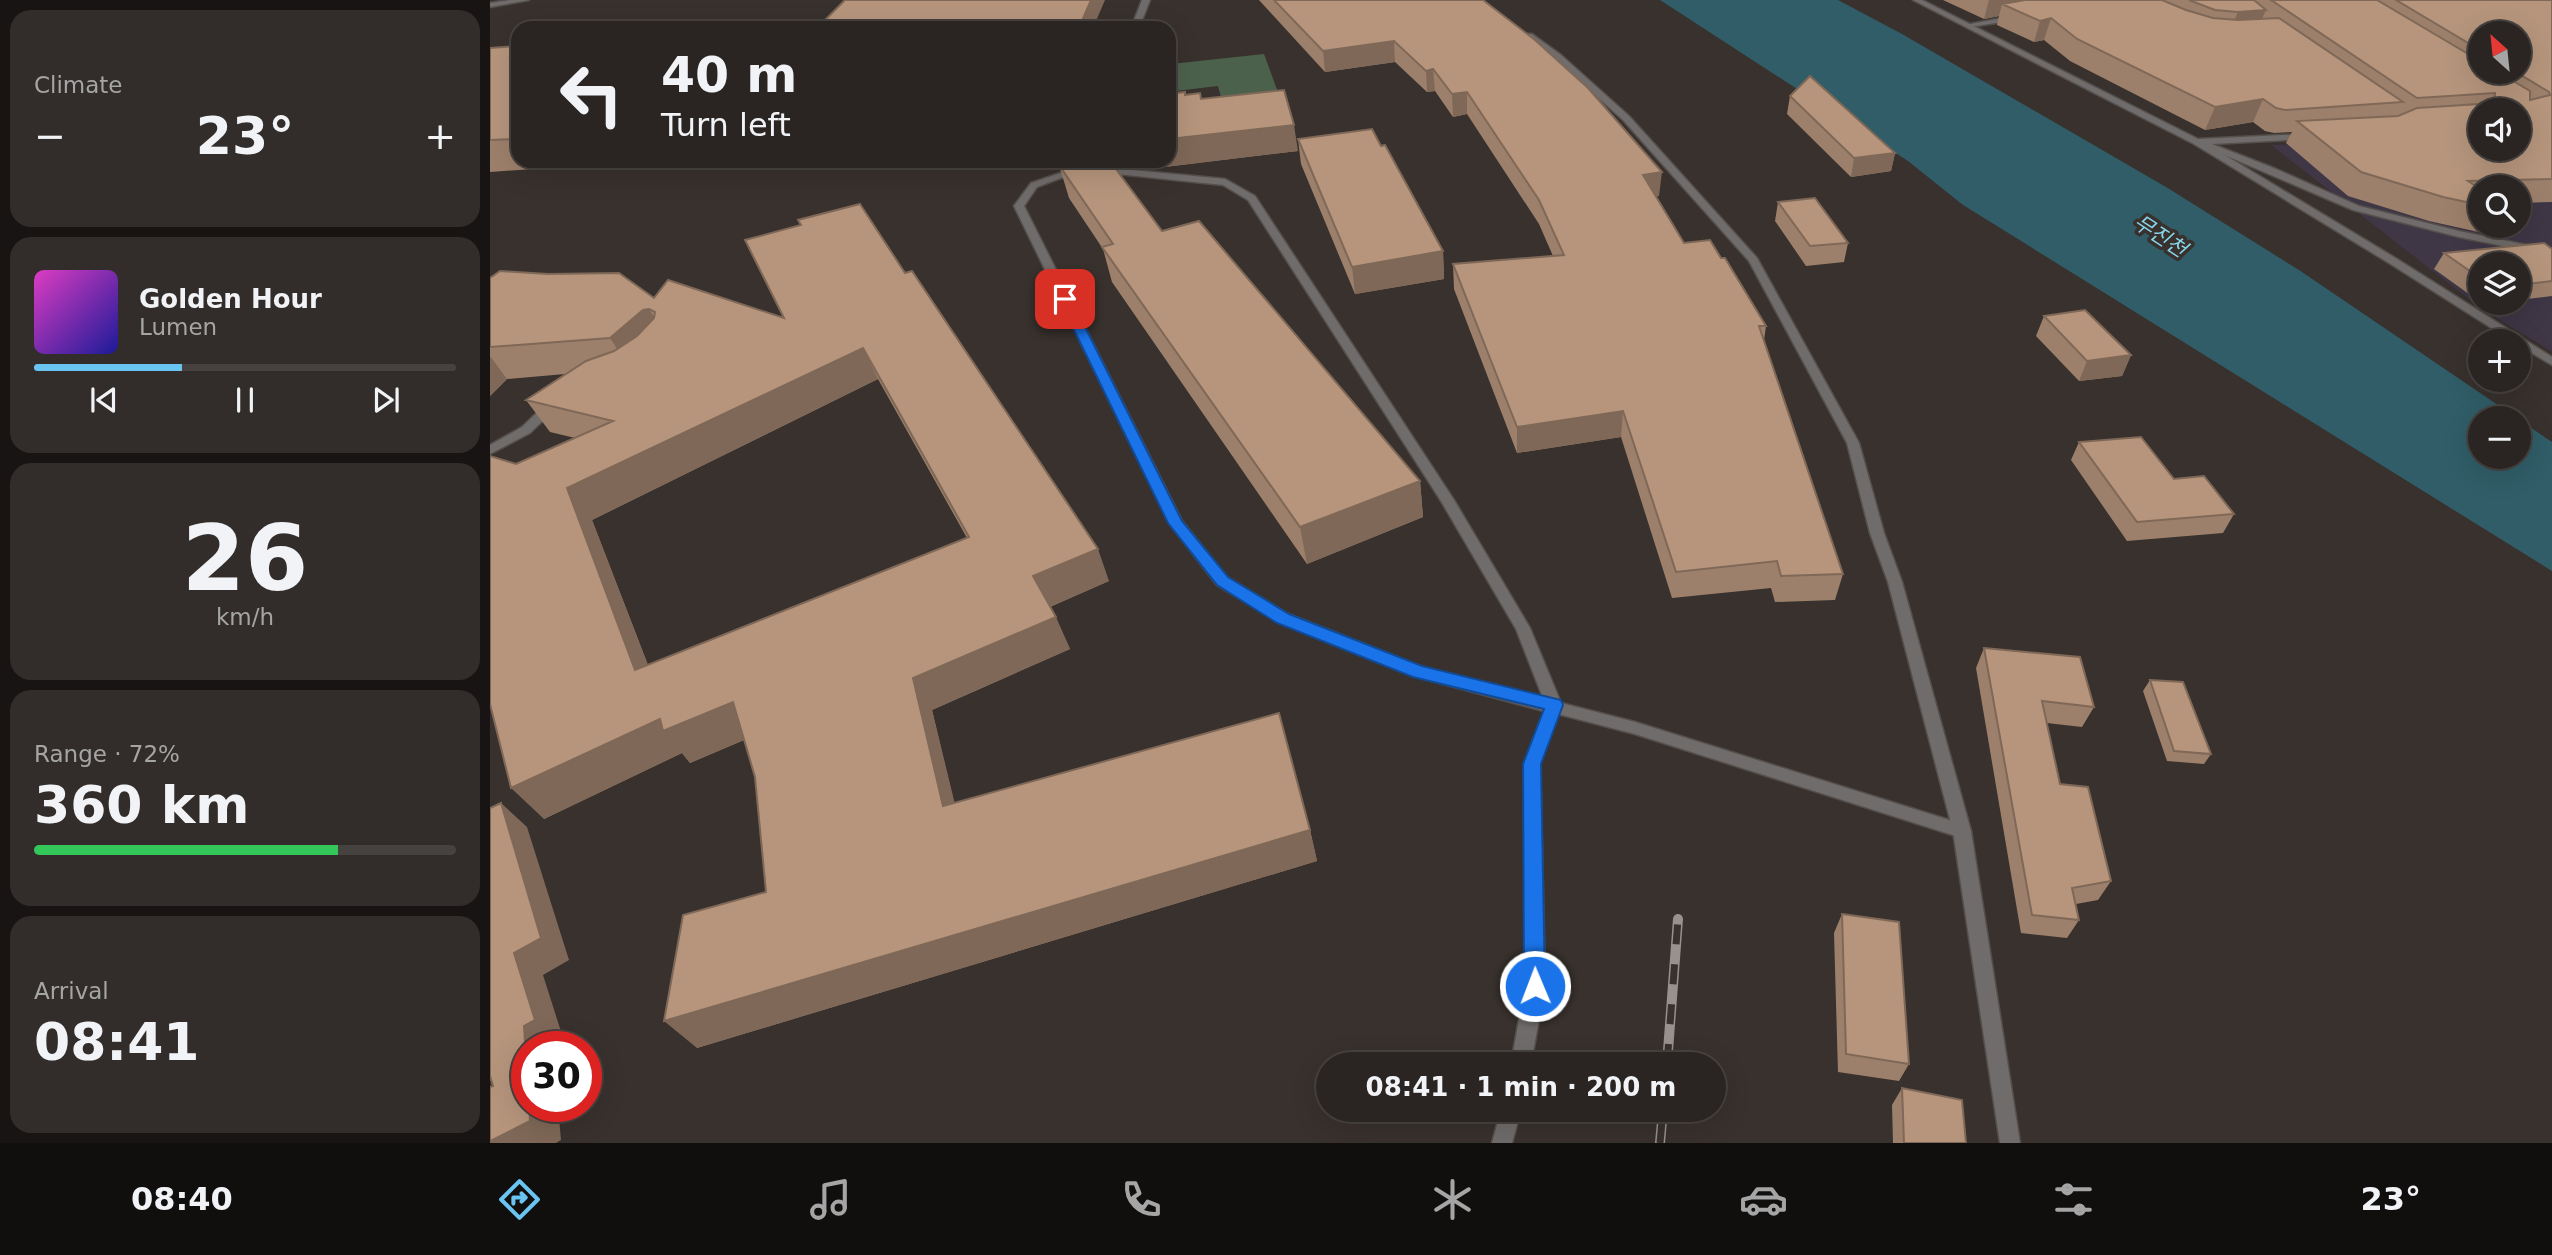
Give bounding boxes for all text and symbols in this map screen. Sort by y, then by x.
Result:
north arrow [2468,21,2530,84]
map controls [2468,21,2531,469]
text: 40 m [661,47,797,104]
icon: left [546,49,637,140]
text: Climate [34,72,123,98]
button: sound [2468,98,2531,161]
text: 23° [196,106,294,166]
text: Turn left [661,106,791,144]
text: − [34,114,66,158]
text: + [424,114,456,158]
button: search [2468,175,2531,238]
water label: 무진천 [2129,210,2193,263]
button: layers [2468,252,2531,315]
pin [1035,269,1095,329]
icon: arrive [1046,280,1084,318]
text: Golden Hour [139,284,322,314]
text: Lumen [139,314,217,340]
button: + [2468,329,2531,392]
icon: previous [85,381,123,419]
icon: pause [226,381,264,419]
icon: next [367,381,405,419]
button: − [2468,406,2531,469]
text: 26 [182,506,308,611]
text: km/h [216,604,274,630]
text: Range · 72% [34,741,180,767]
text: 360 km [34,775,249,835]
position arrow [1498,949,1572,1023]
text: Arrival [34,978,109,1004]
text: 08:41 [34,1012,200,1072]
speed limit sign: 30 [511,1031,602,1122]
text: 08:41 · 1 min · 200 m [1366,1072,1676,1102]
icon: directions [495,1175,544,1224]
icon: music [806,1175,855,1224]
icon: phone [1117,1175,1166,1224]
icon: climate [1428,1175,1477,1224]
icon: car [1739,1175,1788,1224]
icon: filters [2049,1175,2098,1224]
text: 08:40 [131,1180,233,1218]
text: 23° [2360,1180,2421,1218]

